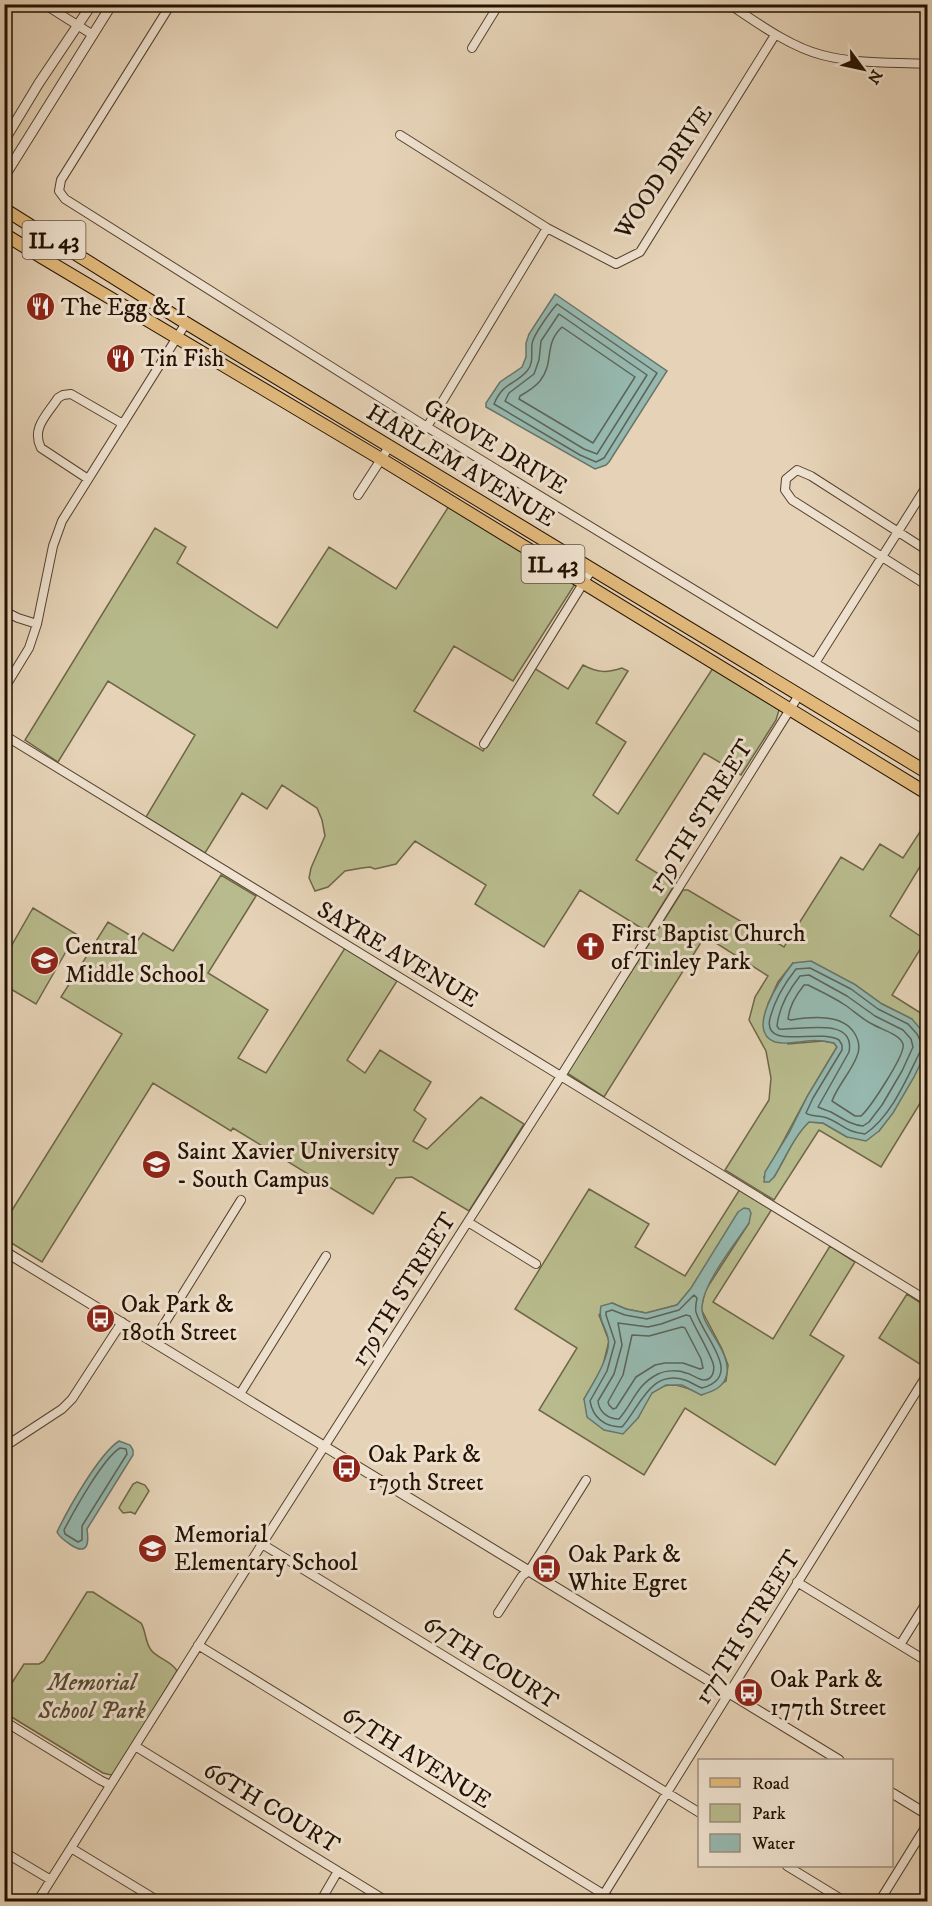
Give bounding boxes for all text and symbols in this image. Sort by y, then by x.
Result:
north arrow [833,39,893,99]
text: N [863,66,887,88]
street label: WOOD DRIVE [608,100,719,246]
road number: IL 43 [22,221,86,259]
restaurant icon: The Egg & I [24,291,56,323]
place label: The Egg & I [61,293,186,323]
restaurant icon: Tin Fish [104,342,136,374]
place label: Tin Fish [141,344,225,374]
street label: GROVE DRIVE [418,392,573,502]
street label: HARLEM AVENUE [361,398,560,534]
road number: IL 43 [522,545,584,583]
street label: 179TH STREET [642,734,760,899]
street label: SAYRE AVENUE [311,895,484,1015]
place label: First Baptist Church of Tinley Park [611,919,806,977]
church icon: First Baptist Church of Tinley Park [574,931,606,963]
place label: Central Middle School [65,932,206,990]
school or university icon: Central Middle School [28,944,60,976]
place label: Saint Xavier University - South Campus [177,1137,399,1195]
school or university icon: Saint Xavier University - South Campus [140,1149,172,1181]
street label: 179TH STREET [345,1207,463,1372]
place label: Oak Park & 180th Street [121,1290,237,1348]
bus stop icon: Oak Park & 180th Street [84,1302,116,1334]
place label: Oak Park & 179th Street [368,1440,484,1498]
bus stop icon: Oak Park & 179th Street [331,1452,363,1484]
place label: Memorial Elementary School [174,1520,358,1578]
school or university icon: Memorial Elementary School [137,1532,169,1564]
place label: Oak Park & White Egret [567,1540,688,1598]
street label: 177TH STREET [688,1545,807,1710]
bus stop icon: Oak Park & White Egret [531,1552,563,1584]
street label: 67TH COURT [417,1609,564,1716]
place label: Oak Park & 177th Street [770,1665,887,1723]
park label: Memorial School Park [37,1668,146,1726]
bus stop icon: Oak Park & 177th Street [733,1677,765,1709]
street label: 67TH AVENUE [336,1700,497,1816]
street label: 66TH COURT [198,1755,345,1860]
legend [698,1759,893,1867]
text: Road [752,1773,789,1795]
text: Park [752,1803,786,1825]
text: Water [751,1833,795,1855]

